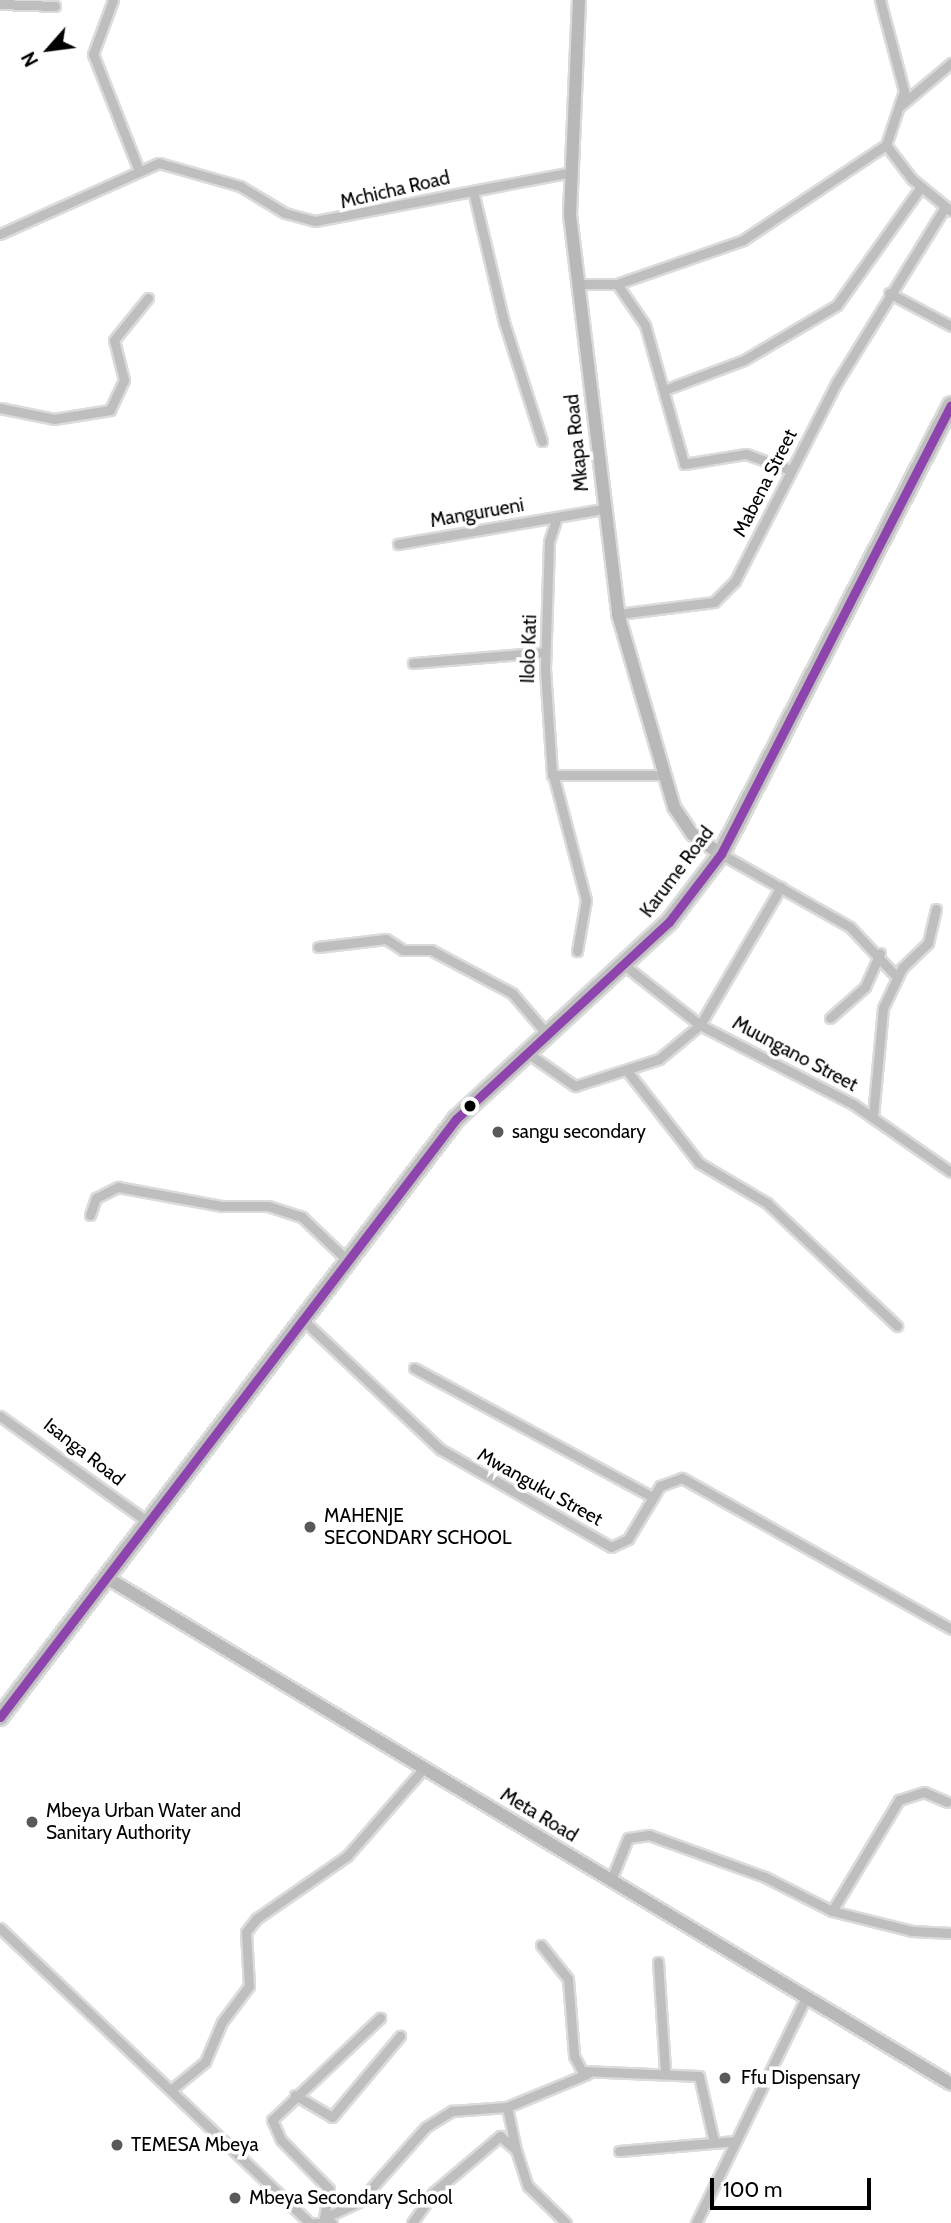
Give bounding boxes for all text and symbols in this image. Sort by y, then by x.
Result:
north arrow [14,14,84,84]
text: N [17,48,43,70]
street label: Mchicha Road [338,166,452,214]
street label: Mkapa Road [561,393,593,493]
street label: Mabena Street [728,425,802,541]
street label: Mangurueni [428,494,526,532]
street label: Ilolo Kati [516,614,542,684]
street label: Karume Road [635,822,719,922]
street label: Muungano Street [729,1011,861,1097]
unlabelled marker [463,1099,477,1113]
place label: sangu secondary [512,1121,646,1143]
marker: sangu secondary [490,1124,506,1140]
street label: Isanga Road [39,1413,129,1491]
street label: Mwanguku Street [473,1443,607,1531]
place label: MAHENJE SECONDARY SCHOOL [324,1505,511,1549]
marker: MAHENJE SECONDARY SCHOOL [302,1519,318,1535]
street label: Meta Road [496,1783,582,1847]
place label: Mbeya Urban Water and Sanitary Authority [46,1800,241,1844]
marker: Mbeya Urban Water and Sanitary Authority [24,1814,40,1830]
place label: Ffu Dispensary [741,2067,860,2089]
marker: Ffu Dispensary [715,2068,735,2088]
place label: TEMESA Mbeya [131,2134,259,2156]
marker: TEMESA Mbeya [109,2137,125,2153]
scale bar [713,2164,874,2208]
text: 100 m [723,2177,782,2202]
place label: Mbeya Secondary School [249,2187,453,2209]
marker: Mbeya Secondary School [227,2190,243,2206]

